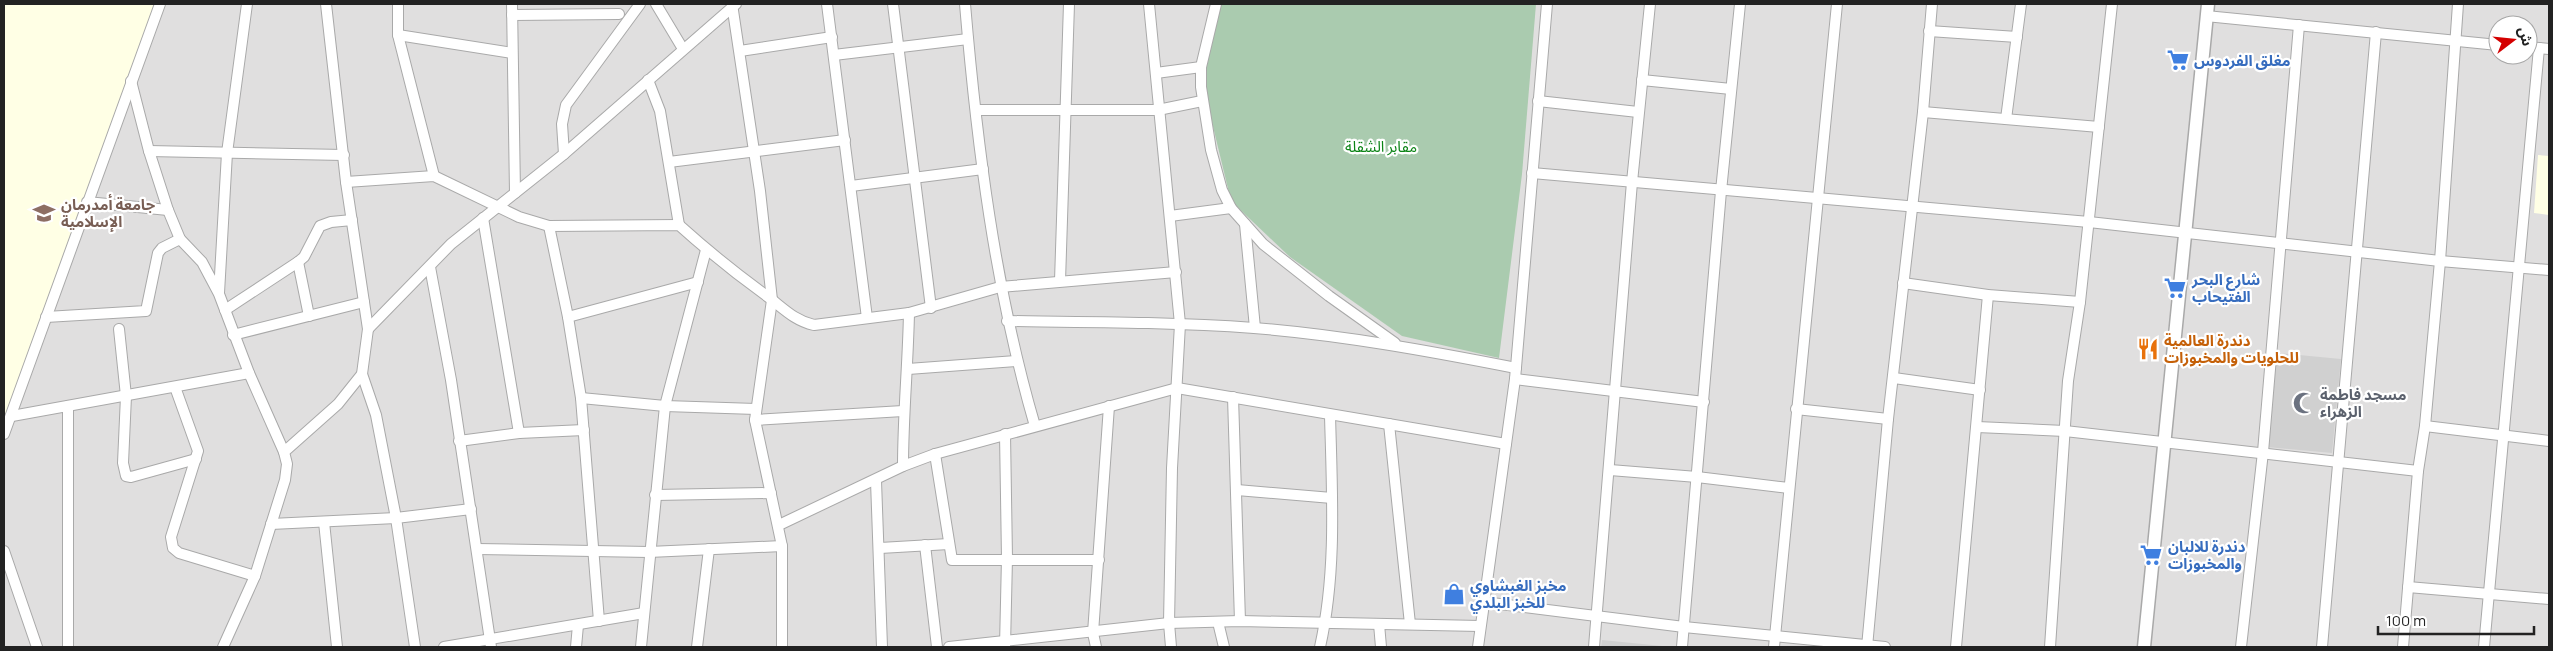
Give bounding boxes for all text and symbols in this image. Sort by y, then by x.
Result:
north arrow [2488,15,2538,65]
text: ش [2514,24,2538,48]
supermarket icon: مغلق الفردوس [2165,47,2191,73]
place label: مغلق الفردوس [2194,50,2291,71]
park label: مقابر الشقلة [1345,136,1417,157]
place label: جامعة أمدرمان الإسلامية [61,194,156,232]
school or university icon: جامعة أمدرمان الإسلامية [31,200,57,226]
place label: شارع البحر الفتيحاب [2191,269,2260,307]
supermarket icon: شارع البحر الفتيحاب [2162,275,2188,301]
place label: دندرة العالمية للحلويات والمخبوزات [2164,330,2299,368]
restaurant icon: دندرة العالمية للحلويات والمخبوزات [2135,336,2161,362]
place label: مسجد فاطمة الزهراء [2320,384,2407,422]
mosque icon: مسجد فاطمة الزهراء [2291,390,2317,416]
place label: دندرة للالبان والمخبوزات [2168,536,2246,574]
supermarket icon: دندرة للالبان والمخبوزات [2138,542,2164,568]
place label: مخبز الغبشاوي للخبز البلدي [1470,575,1566,614]
shop icon: مخبز الغبشاوي للخبز البلدي [1441,581,1467,607]
scale bar [2378,604,2534,636]
text: 100 m [2386,610,2426,631]

